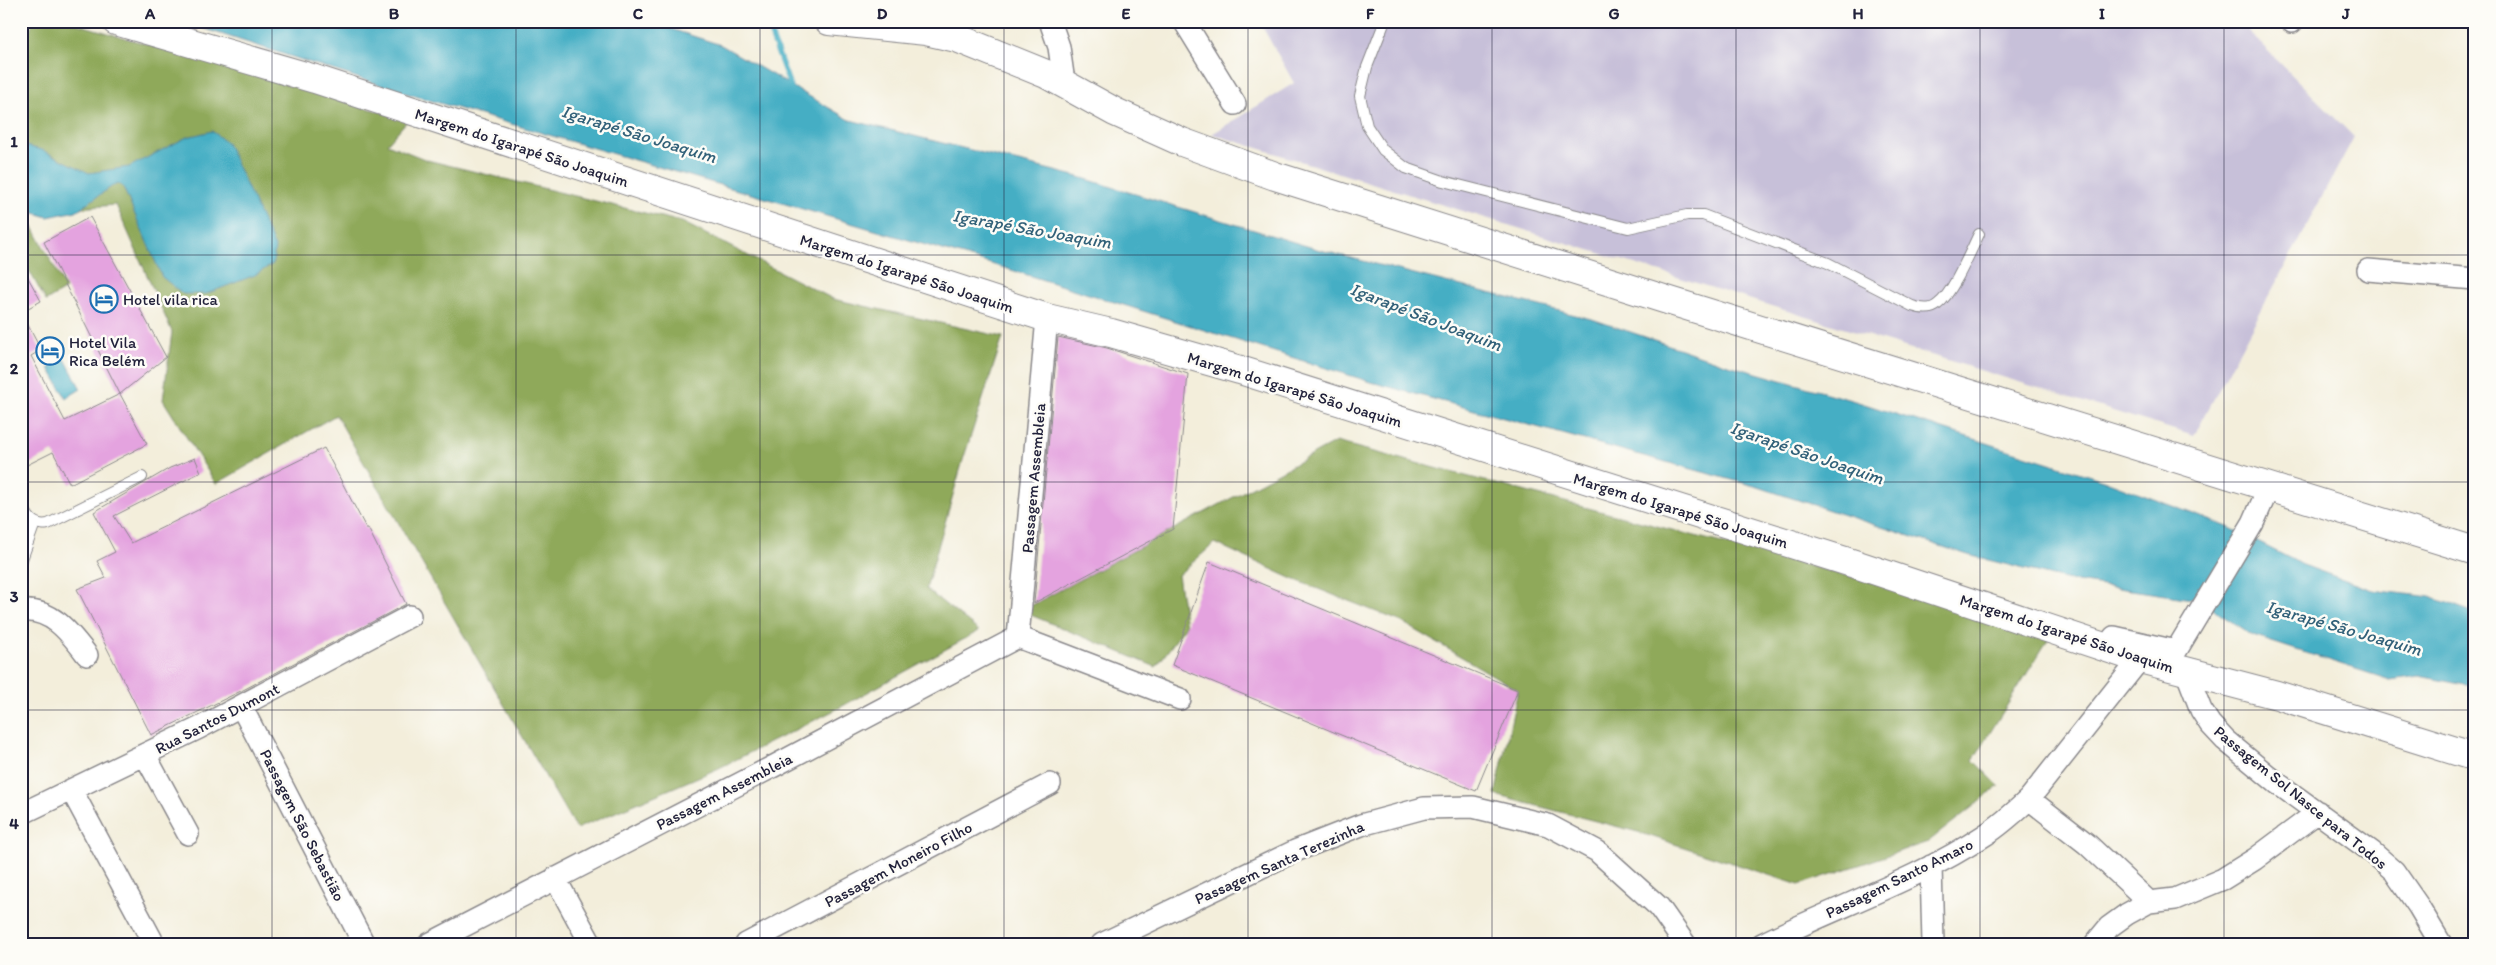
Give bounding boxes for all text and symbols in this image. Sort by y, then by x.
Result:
text: A [144,4,156,23]
text: B [389,4,400,23]
text: C [633,4,644,23]
text: D [877,4,888,23]
text: E [1122,4,1131,23]
text: F [1366,4,1375,23]
text: G [1608,4,1620,23]
text: H [1852,4,1864,23]
text: I [2099,4,2105,23]
text: J [2341,4,2350,23]
water label: Igarapé São Joaquim [559,100,719,168]
street label: Margem do Igarapé São Joaquim [413,104,631,191]
text: 1 [10,132,18,151]
water label: Igarapé São Joaquim [951,204,1113,254]
street label: Margem do Igarapé São Joaquim [798,230,1016,317]
water label: Igarapé São Joaquim [1347,278,1505,356]
hotel icon: Hotel vila rica [89,284,119,314]
place label: Hotel vila rica [123,290,218,309]
place label: Hotel Vila Rica Belém [69,333,146,370]
hotel icon: Hotel Vila Rica Belém [35,336,65,366]
street label: Margem do Igarapé São Joaquim [1185,348,1405,431]
text: 2 [10,359,19,378]
street label: Passagem Assembleia [1017,402,1050,554]
water label: Igarapé São Joaquim [1728,416,1887,490]
street label: Margem do Igarapé São Joaquim [1571,469,1791,552]
text: 3 [10,587,19,606]
street label: Margem do Igarapé São Joaquim [1958,590,2176,677]
water label: Igarapé São Joaquim [2264,595,2425,661]
street label: Rua Santos Dumont [152,679,282,758]
street label: Passagem Sol Nasce para Todos [2210,722,2391,873]
street label: Passagem São Sebastião [256,746,349,904]
street label: Passagem Assembleia [653,749,796,834]
text: 4 [9,814,19,833]
street label: Passagem Santa Terezinha [1192,816,1367,908]
street label: Passagem Moneiro Filho [821,817,975,911]
street label: Passagem Santo Amaro [1822,834,1976,922]

